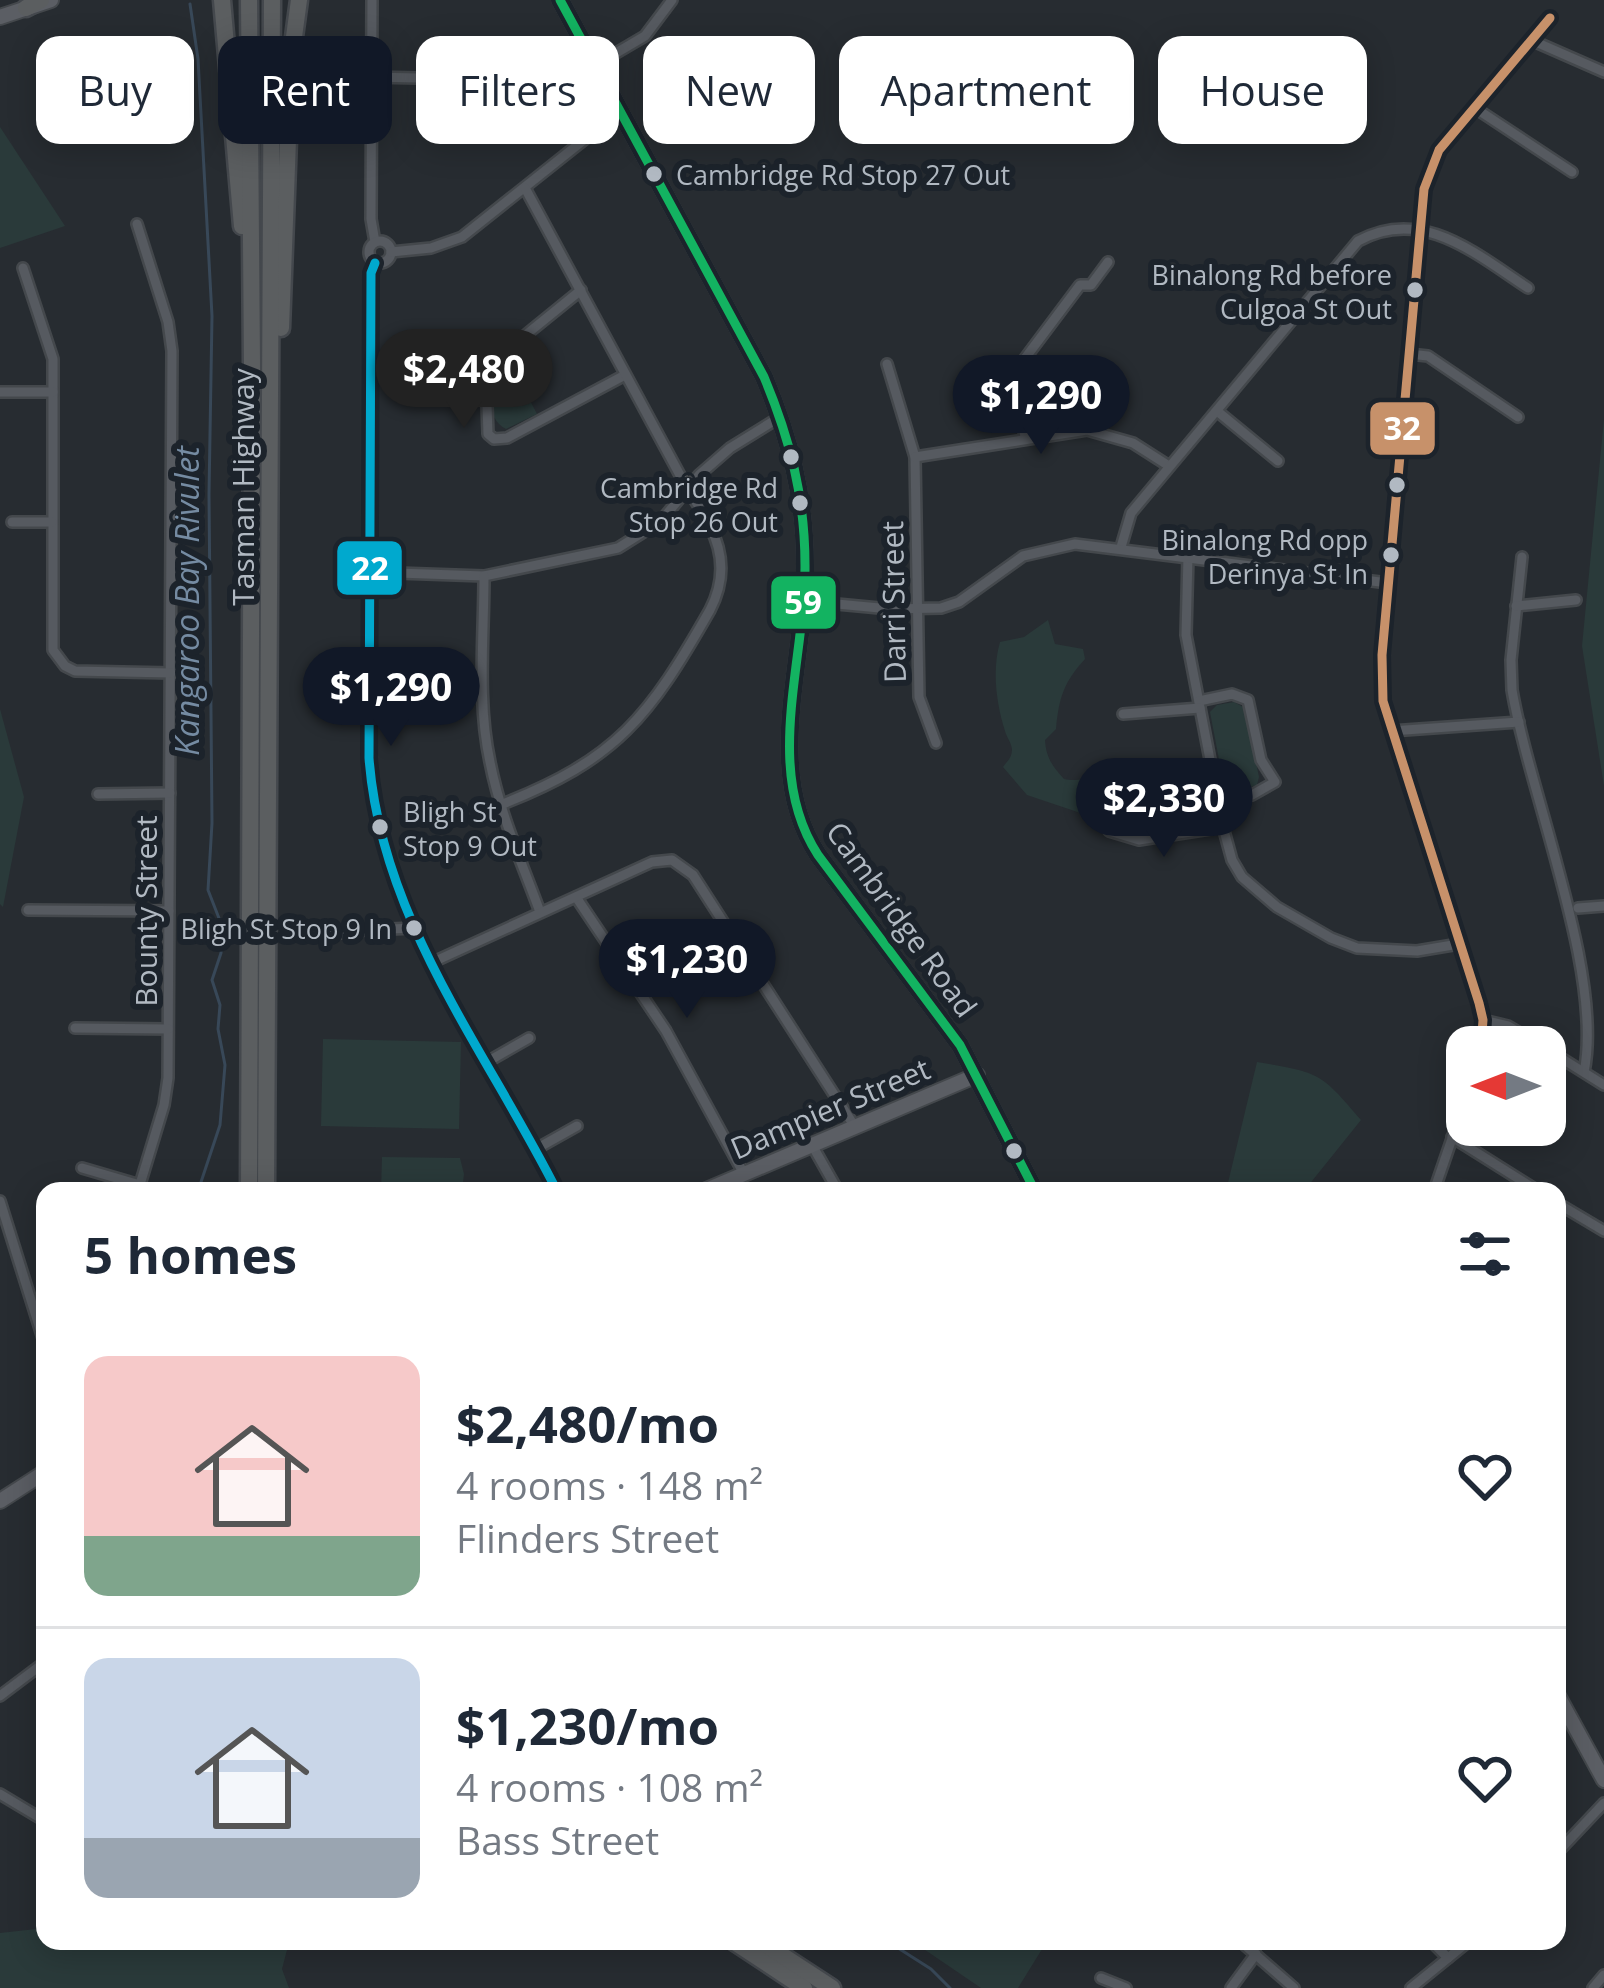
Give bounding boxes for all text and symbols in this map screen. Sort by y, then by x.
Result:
chip: Buy [36,36,194,144]
chip: Rent [218,36,392,144]
chip: Filters [416,36,619,144]
chip: New [643,36,815,144]
chip: Apartment [839,36,1134,144]
chip: House [1158,36,1367,144]
place label: Cambridge Rd Stop 27 Out [676,156,1010,193]
marker: Cambridge Rd Stop 27 Out [643,163,665,185]
place label: Binalong Rd before Culgoa St Out [1151,256,1392,327]
marker: Binalong Rd before Culgoa St Out [1404,279,1426,301]
pin: $2,480 [366,329,562,431]
text: $2,480 [403,341,525,394]
pin: $1,290 [943,355,1139,457]
street label: Tasman Highway [222,367,263,606]
text: $1,290 [980,367,1102,420]
line badge: 32 [1368,400,1437,457]
text: 32 [1383,405,1421,450]
water label: Kangaroo Bay Rivulet [164,445,209,756]
unlabelled marker [780,446,802,468]
place label: Cambridge Rd Stop 26 Out [600,469,778,540]
unlabelled marker [1386,474,1408,496]
marker: Cambridge Rd Stop 26 Out [789,492,811,514]
street label: Darri Street [871,521,915,683]
place label: Binalong Rd opp Derinya St In [1161,521,1368,592]
line badge: 22 [335,539,404,597]
marker: Binalong Rd opp Derinya St In [1380,544,1402,566]
text: 22 [351,545,389,590]
line badge: 59 [769,574,838,631]
text: 59 [784,579,822,624]
pin: $1,290 [293,647,489,749]
text: $1,290 [330,659,452,712]
pin: $2,330 [1066,758,1262,860]
text: $2,330 [1103,770,1225,823]
place label: Bligh St Stop 9 Out [403,793,537,864]
street label: Cambridge Road [817,813,987,1025]
street label: Bounty Street [125,815,166,1007]
marker: Bligh St Stop 9 Out [369,816,391,838]
place label: Bligh St Stop 9 In [180,910,392,947]
marker: Bligh St Stop 9 In [403,917,425,939]
pin: $1,230 [589,919,785,1021]
text: $1,230 [626,931,748,984]
north arrow [1446,1026,1566,1146]
map controls [1446,1026,1566,1146]
street label: Dampier Street [724,1048,936,1168]
unlabelled marker [1003,1140,1025,1162]
text: 5 homes [84,1219,297,1289]
icon: filters [1452,1221,1518,1287]
text: $2,480/mo [456,1388,719,1458]
icon: home [180,1404,324,1548]
icon: heart [1452,1443,1518,1509]
text: 4 rooms · 148 m² [456,1458,763,1511]
text: Flinders Street [456,1511,719,1564]
text: $1,230/mo [456,1690,719,1760]
icon: home [180,1706,324,1850]
icon: heart [1452,1745,1518,1811]
text: 4 rooms · 108 m² [456,1760,763,1813]
text: Bass Street [456,1813,659,1866]

